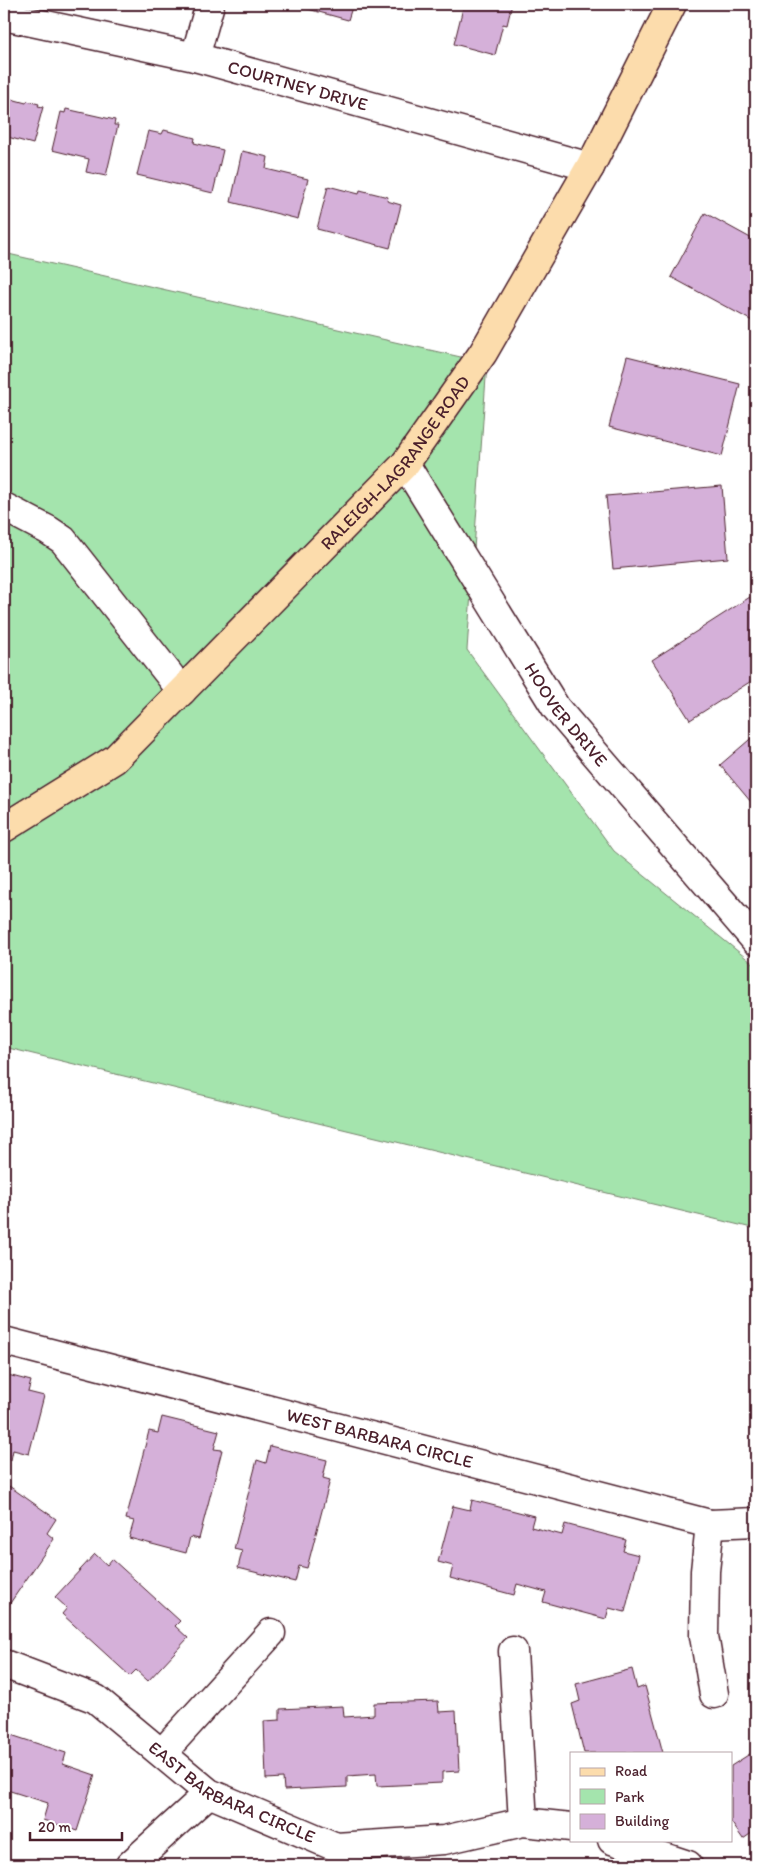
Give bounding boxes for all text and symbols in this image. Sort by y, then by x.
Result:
street label: COURTNEY DRIVE [225,56,370,116]
street label: RALEIGH-LAGRANGE ROAD [316,372,475,554]
street label: HOOVER DRIVE [520,659,612,771]
street label: WEST BARBARA CIRCLE [284,1404,475,1473]
street label: EAST BARBARA CIRCLE [144,1736,319,1848]
legend [570,1752,732,1842]
text: Road [615,1762,648,1780]
text: Park [615,1788,645,1806]
scale bar [30,1809,122,1841]
text: Building [615,1812,669,1830]
text: 20 m [38,1818,72,1836]

